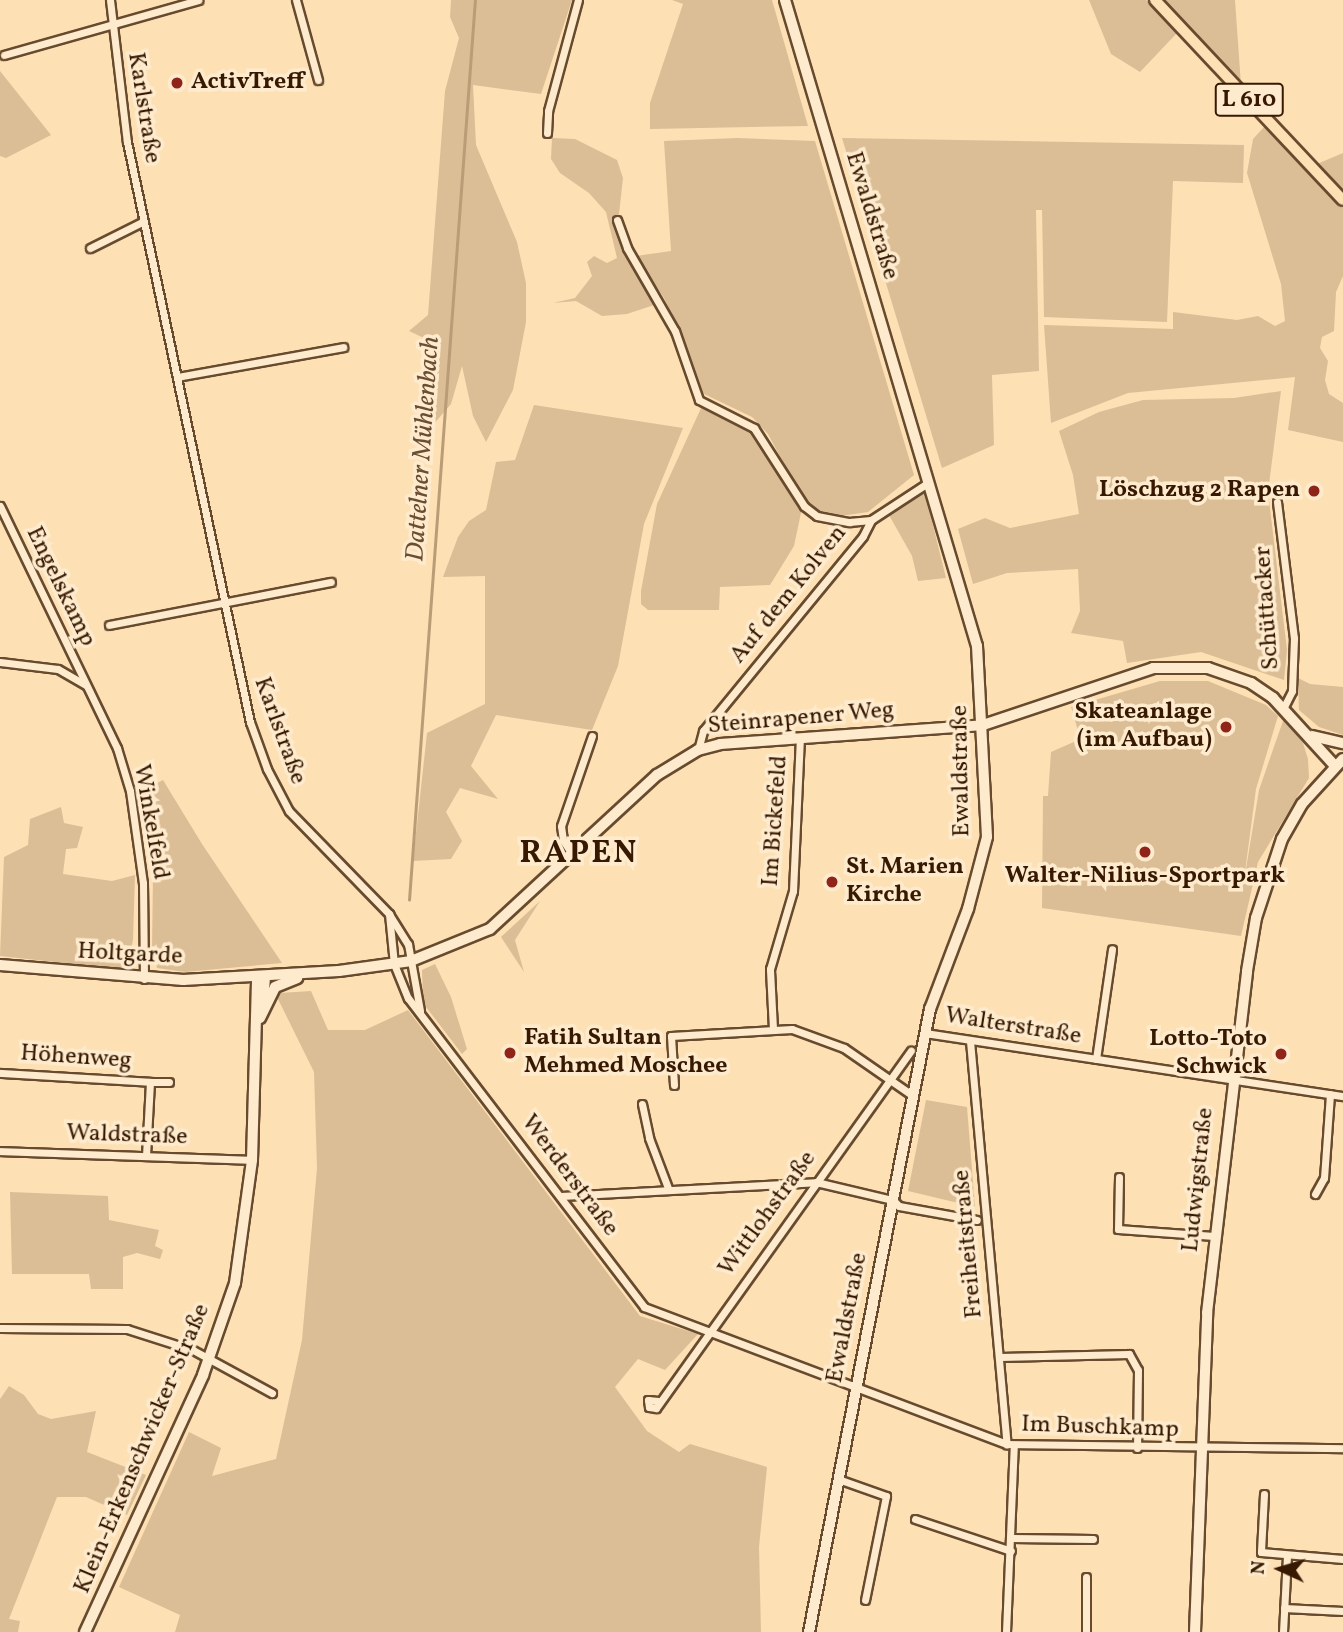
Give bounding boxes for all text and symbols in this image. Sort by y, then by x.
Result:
street label: Karlstraße [120,50,166,166]
place label: ActivTreff [191,69,304,97]
marker: ActivTreff [169,75,185,91]
road number: L 610 [1214,80,1284,120]
street label: Ewaldstraße [838,149,904,283]
water label: Dattelner Mühlenbach [401,335,447,563]
place label: Löschzug 2 Rapen [1099,477,1300,505]
marker: Löschzug 2 Rapen [1306,483,1322,499]
street label: Auf dem Kolven [725,521,853,669]
street label: Engelskamp [19,522,101,652]
street label: Schüttacker [1249,545,1287,671]
street label: Karlstraße [246,674,312,788]
street label: Steinrapener Weg [706,696,896,742]
place label: Skateanlage (im Aufbau) [1074,699,1212,755]
street label: Ewaldstraße [946,705,978,837]
marker: Skateanlage (im Aufbau) [1218,719,1234,735]
street label: Im Bickefeld [757,755,795,887]
street label: Winkelfeld [126,762,174,882]
district label: RAPEN [520,835,638,873]
marker: Walter-Nilius-Sportpark [1137,844,1153,860]
place label: St. Marien Kirche [846,854,964,910]
place label: Walter-Nilius-Sportpark [1005,863,1285,891]
marker: St. Marien Kirche [824,874,840,890]
street label: Holtgarde [77,938,183,972]
street label: Walterstraße [943,1002,1083,1052]
place label: Fatih Sultan Mehmed Moschee [524,1025,727,1081]
place label: Lotto-Toto Schwick [1149,1026,1267,1082]
street label: Höhenweg [19,1040,133,1076]
marker: Fatih Sultan Mehmed Moschee [502,1045,518,1061]
marker: Lotto-Toto Schwick [1273,1046,1289,1062]
street label: Ludwigstraße [1177,1106,1221,1254]
street label: Werderstraße [514,1109,624,1243]
street label: Waldstraße [66,1119,188,1153]
street label: Wittlohstraße [713,1146,823,1282]
street label: Freiheitstraße [948,1168,990,1320]
street label: Ewaldstraße [821,1250,875,1386]
street label: Klein-Erkenschwicker-Straße [69,1300,217,1598]
street label: Im Buschkamp [1021,1411,1179,1445]
north arrow [1245,1534,1315,1604]
text: N [1246,1560,1273,1575]

